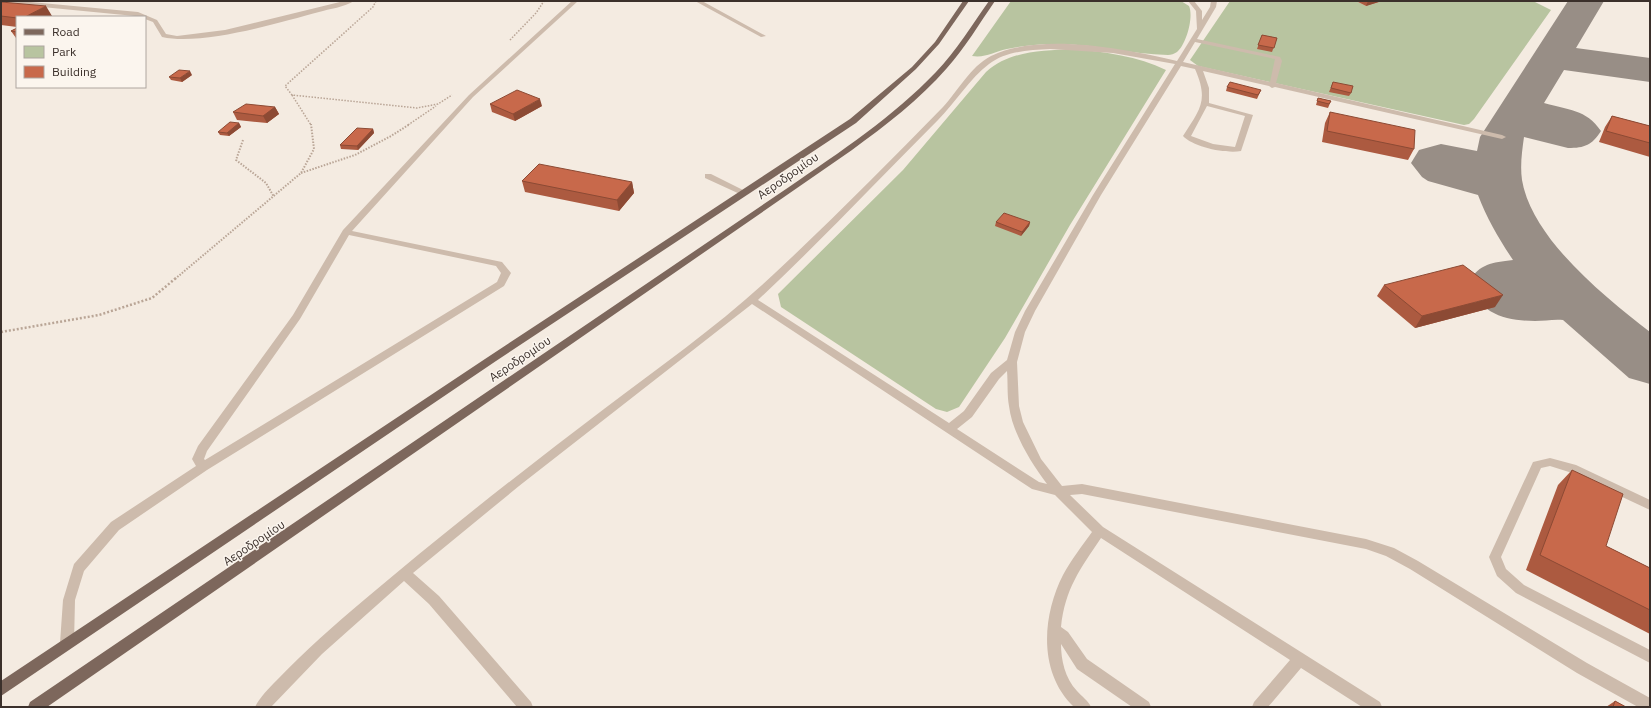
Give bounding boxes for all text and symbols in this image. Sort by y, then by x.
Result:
legend [16,16,146,88]
text: Road [52,24,80,39]
text: Park [52,44,77,59]
text: Building [52,64,97,79]
street label: Αεροδρομίου [754,149,821,202]
street label: Αεροδρομίου [486,332,553,385]
street label: Αεροδρομίου [220,516,287,569]

